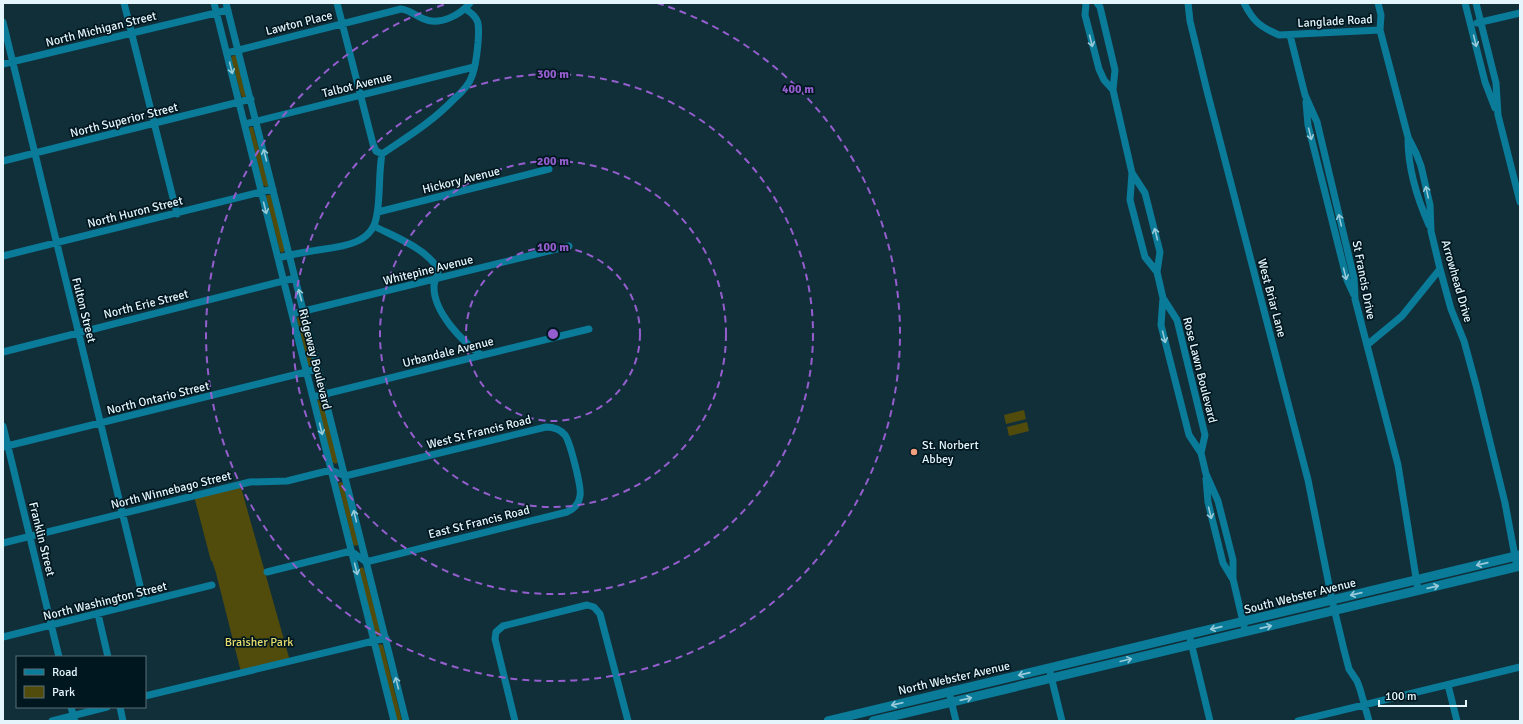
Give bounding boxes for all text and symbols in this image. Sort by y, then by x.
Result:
street label: North Michigan Street [44,8,158,51]
street label: Lawton Place [264,8,334,39]
street label: Langlade Road [1297,12,1373,31]
one-way arrow [1088,34,1096,47]
one-way arrow [1472,34,1479,47]
one-way arrow [227,61,235,74]
text: 300 m [537,67,569,82]
street label: Talbot Avenue [321,70,394,101]
text: 400 m [782,82,814,97]
street label: North Superior Street [69,100,180,141]
one-way arrow [1307,127,1314,140]
one-way arrow [260,149,268,162]
text: 200 m [537,154,569,169]
street label: Hickory Avenue [421,164,502,197]
one-way arrow [1422,186,1430,199]
street label: North Huron Street [86,193,184,232]
one-way arrow [262,201,270,214]
one-way arrow [1336,213,1343,226]
one-way arrow [1151,228,1159,241]
street label: Arrowhead Drive [1438,238,1475,324]
street label: St Francis Drive [1348,239,1379,321]
text: 100 m [537,240,569,255]
street label: Whitepine Avenue [381,252,475,289]
street label: West Briar Lane [1254,257,1289,339]
one-way arrow [1342,267,1350,280]
street label: Fulton Street [68,276,99,344]
street label: North Erie Street [102,287,190,322]
one-way arrow [295,289,303,302]
street label: Ridgeway Boulevard [295,307,334,411]
street label: Rose Lawn Boulevard [1179,316,1220,425]
centre of rings [546,327,560,341]
one-way arrow [1161,330,1168,343]
street label: Urbandale Avenue [401,334,495,371]
street label: North Ontario Street [105,378,211,418]
street label: West St Francis Road [425,412,533,453]
one-way arrow [317,422,325,435]
place label: St. Norbert Abbey [922,438,979,467]
marker: St. Norbert Abbey [909,447,919,457]
street label: North Winnebago Street [109,468,233,513]
street label: Franklin Street [25,500,58,578]
street label: East St Francis Road [427,503,531,542]
one-way arrow [1207,506,1215,519]
one-way arrow [350,510,358,523]
one-way arrow [1476,561,1489,569]
one-way arrow [352,562,360,575]
street label: South Webster Avenue [1243,575,1358,618]
street label: North Washington Street [42,579,169,624]
one-way arrow [1426,583,1439,590]
one-way arrow [1349,591,1362,599]
one-way arrow [1259,622,1272,630]
one-way arrow [1209,625,1222,633]
park label: Braisher Park [225,635,293,650]
legend [16,656,146,708]
one-way arrow [1119,656,1132,664]
street label: North Webster Avenue [897,658,1012,699]
text: Road [52,665,78,680]
one-way arrow [1018,671,1031,678]
one-way arrow [392,677,400,690]
scale bar [1379,682,1466,708]
text: Park [52,685,75,700]
text: 100 m [1385,689,1417,704]
one-way arrow [959,694,972,702]
one-way arrow [891,701,904,709]

